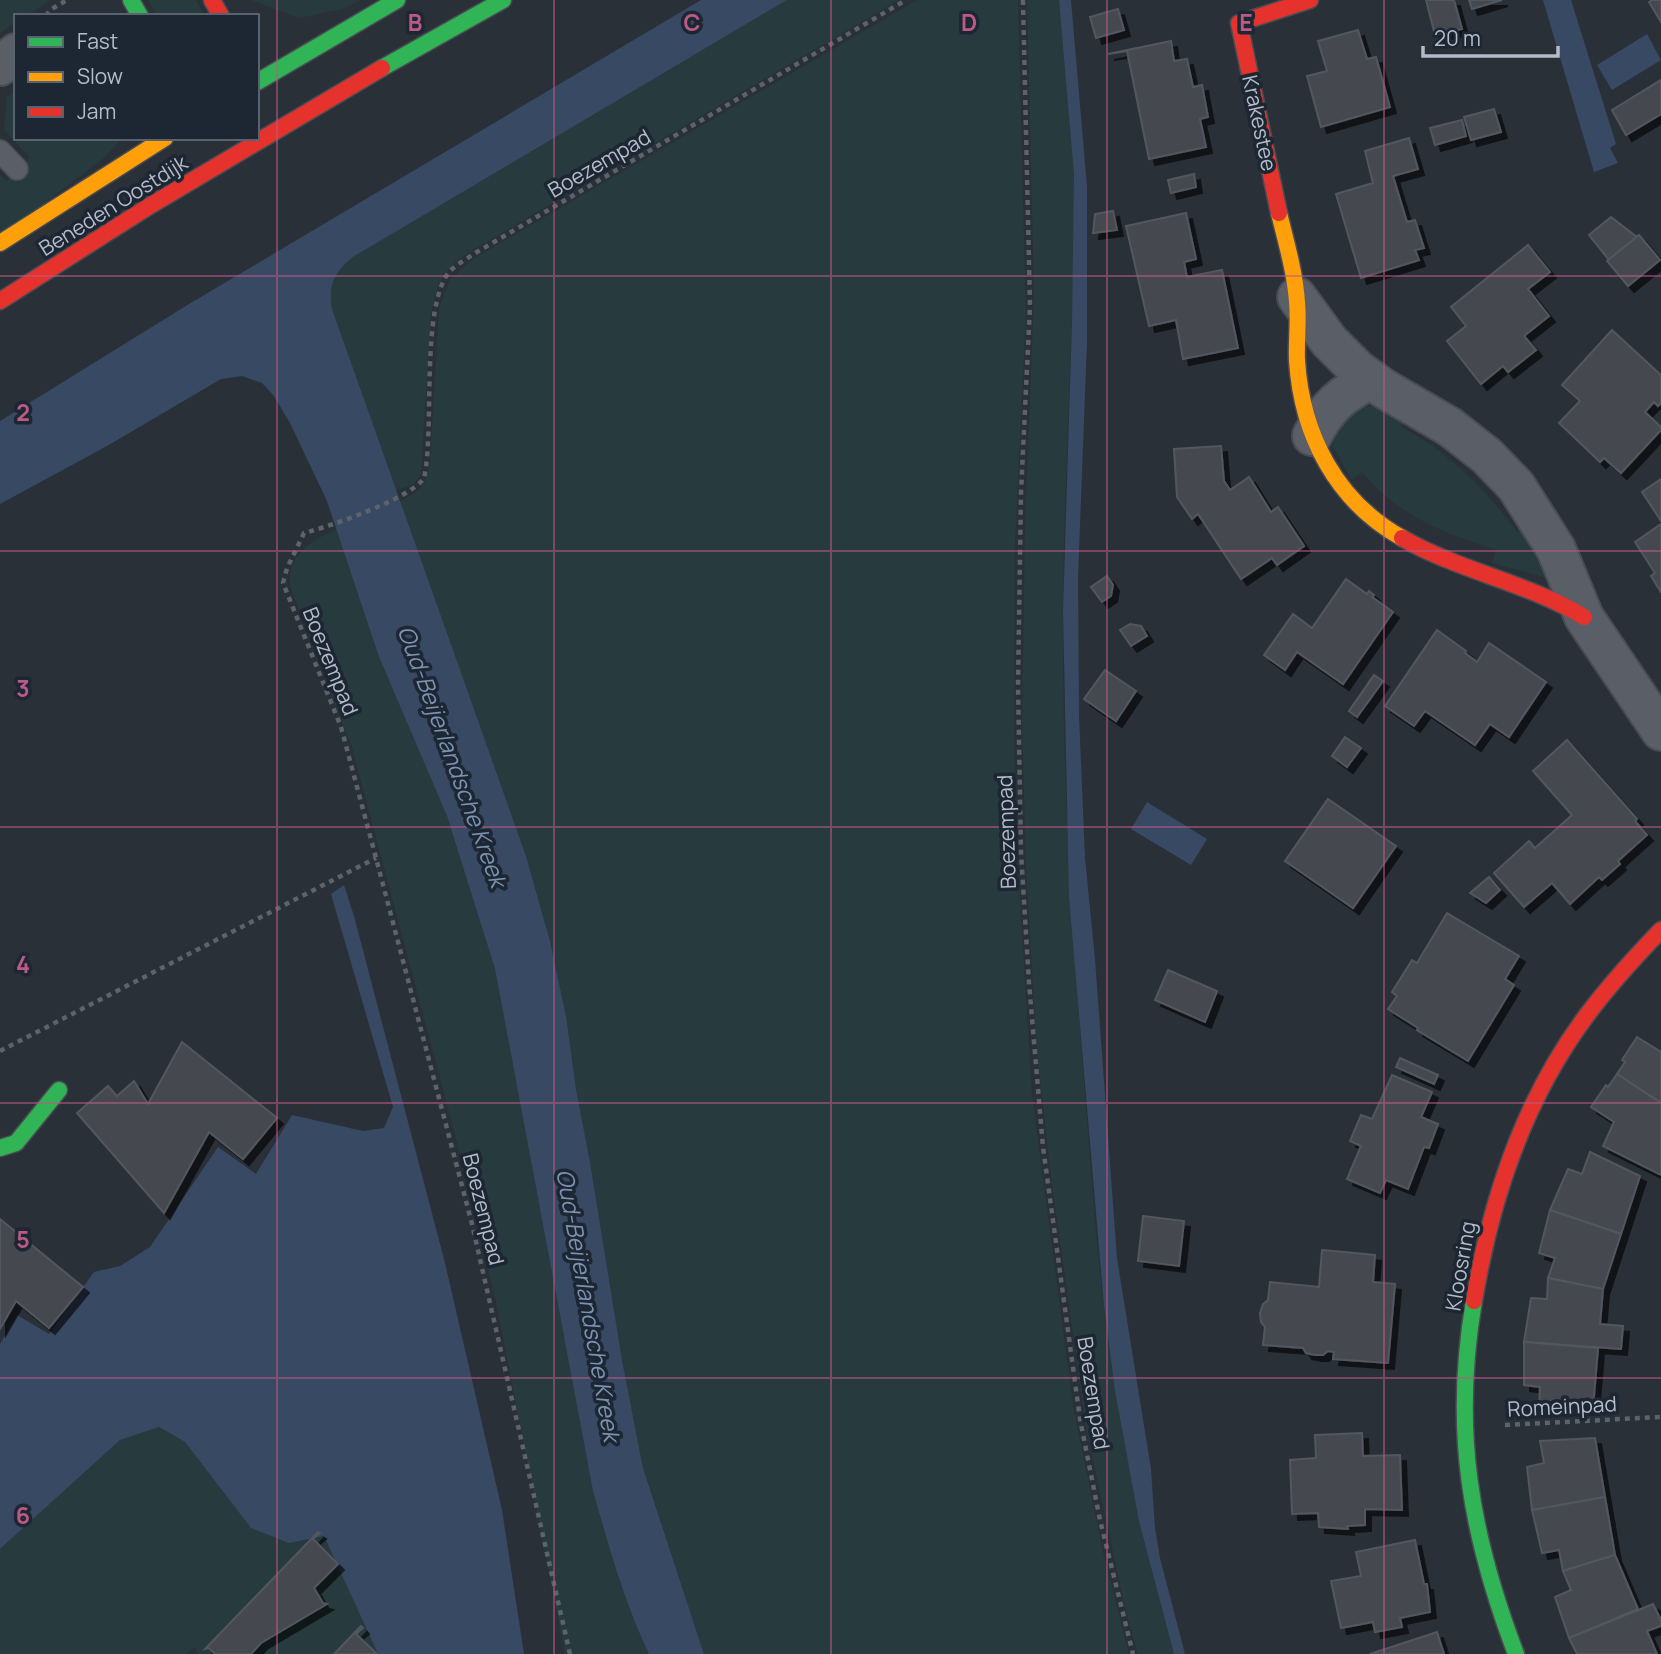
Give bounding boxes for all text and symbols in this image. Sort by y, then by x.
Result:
text: B [408,6,422,38]
text: C [684,6,701,38]
text: D [961,6,977,38]
text: E [1239,6,1253,38]
legend [14,14,259,140]
scale bar [1423,14,1558,58]
text: 20 m [1434,24,1481,52]
text: Fast [77,27,118,55]
text: Slow [77,62,123,90]
street label: Krakestee [1236,72,1284,174]
text: Jam [77,97,116,125]
street label: Boezempad [543,122,655,204]
street label: Beneden Oostdijk [33,148,193,262]
text: 2 [16,396,30,428]
street label: Boezempad [297,603,365,719]
water label: Oud-Beijerlandsche Kreek [391,621,516,894]
text: 3 [16,672,30,704]
street label: Boezempad [990,774,1022,890]
text: 4 [16,948,30,980]
street label: Boezempad [457,1150,511,1268]
water label: Oud-Beijerlandsche Kreek [549,1166,629,1447]
street label: Kloosring [1438,1219,1482,1313]
text: 5 [16,1223,30,1255]
street label: Boezempad [1071,1334,1117,1452]
street label: Romeinpad [1507,1389,1617,1423]
text: 6 [16,1499,30,1531]

